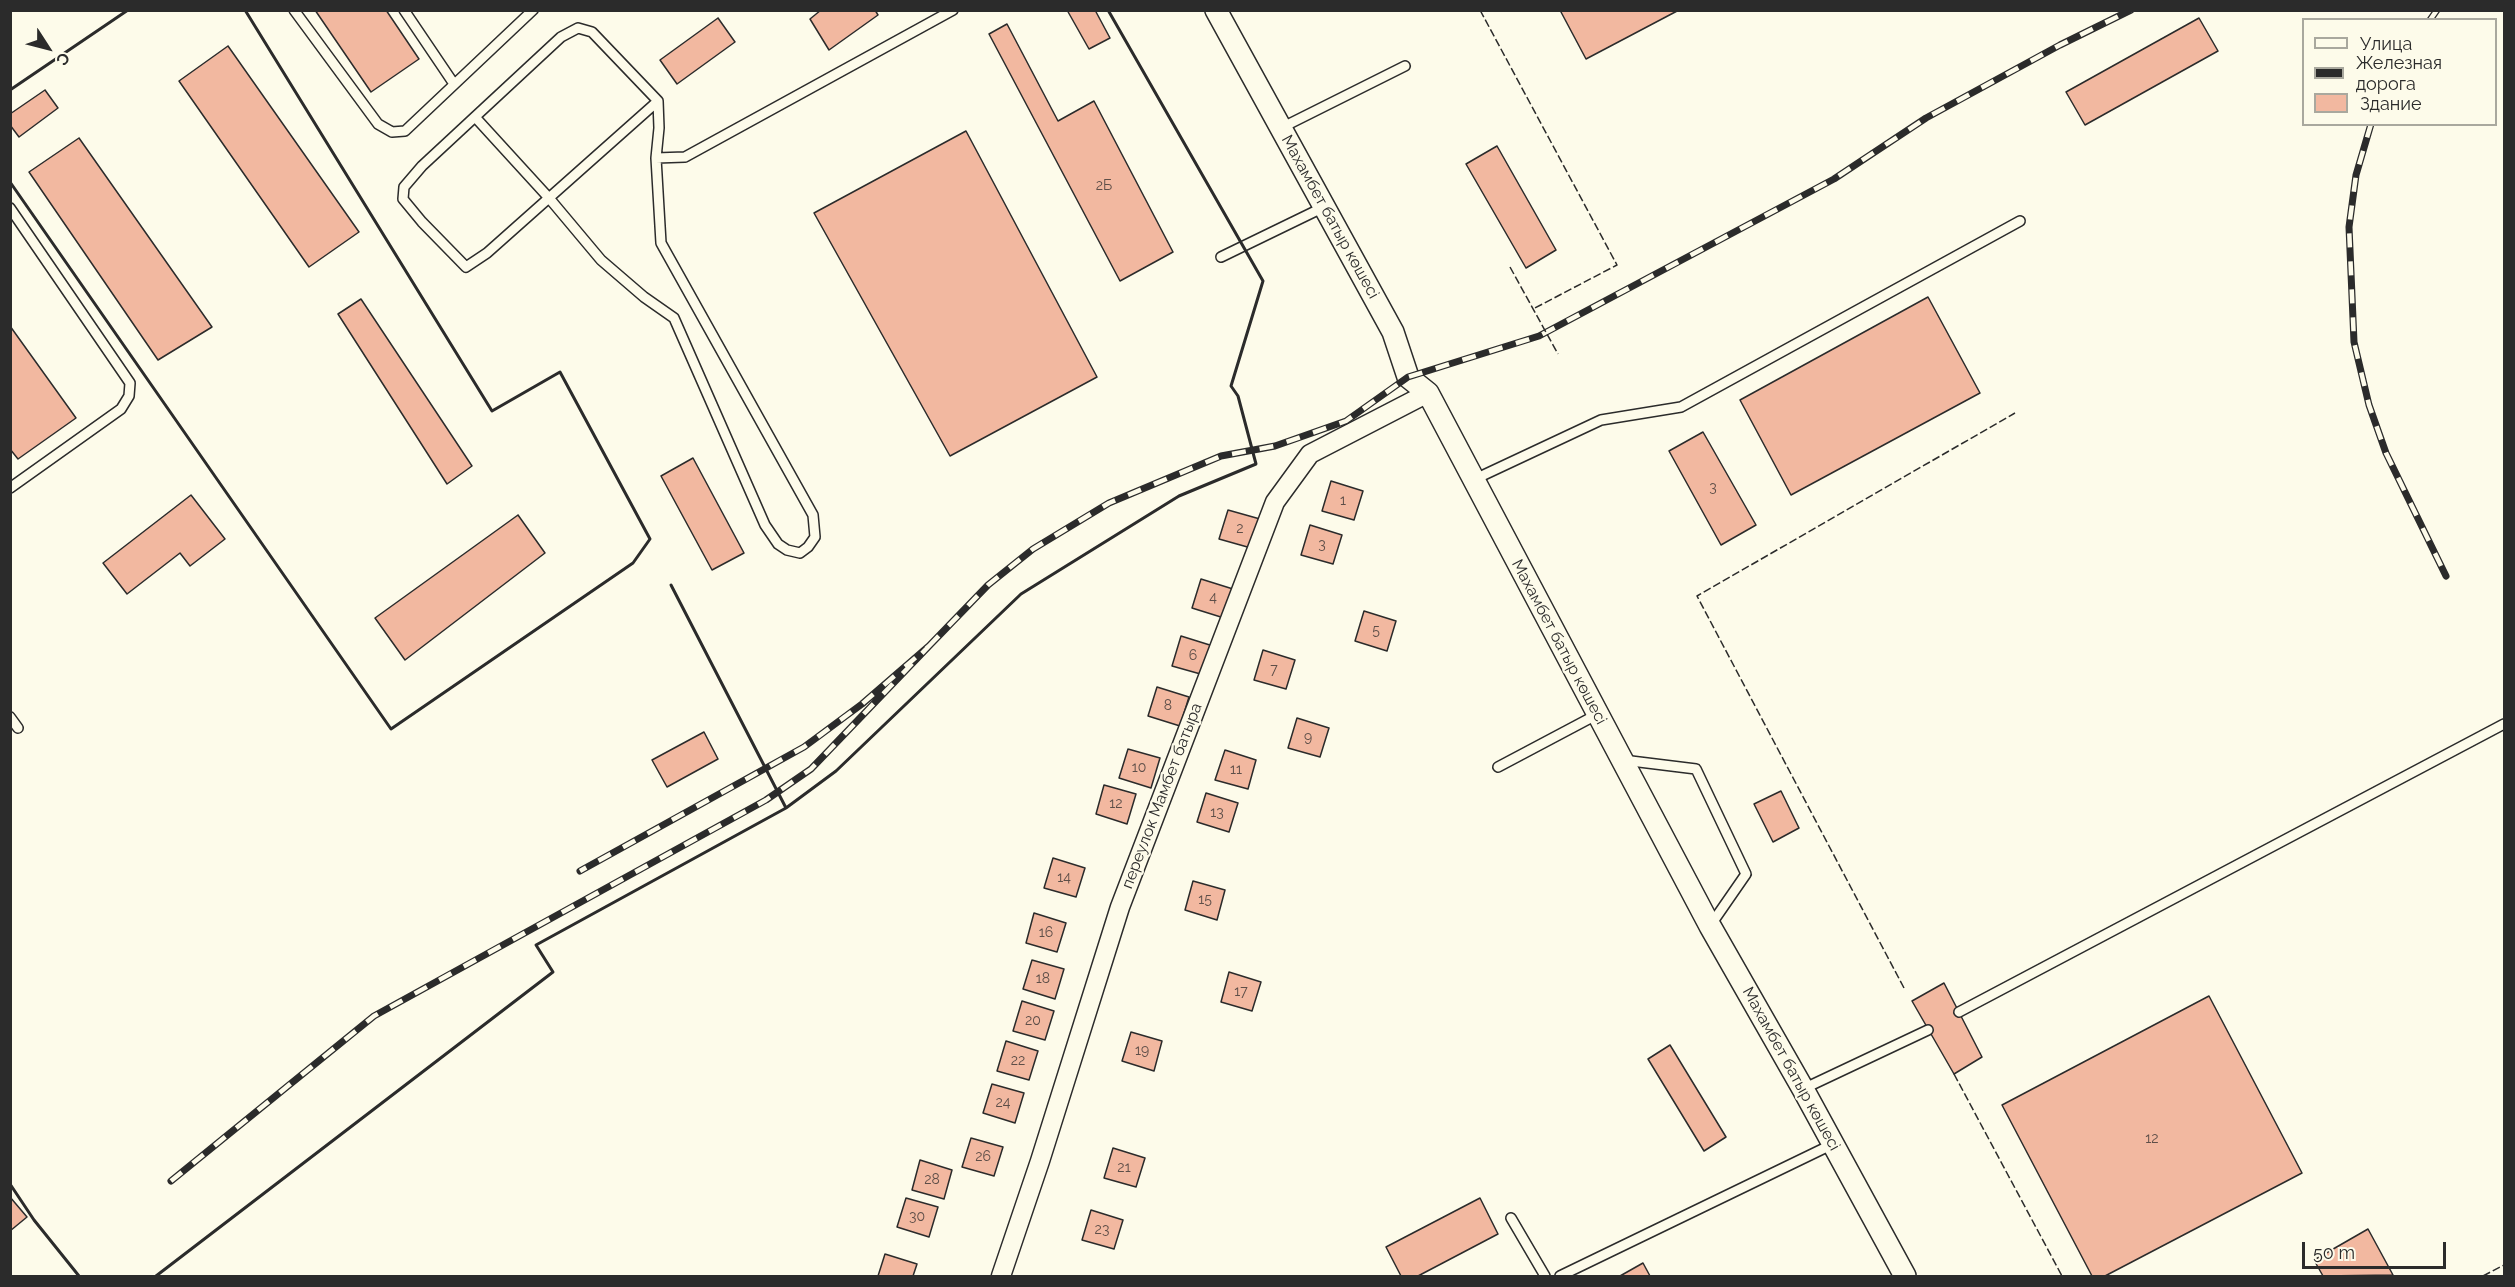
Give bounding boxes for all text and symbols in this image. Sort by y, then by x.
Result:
north arrow [18,18,78,78]
legend [2302,18,2497,126]
text: Улица [2360,33,2412,54]
text: С [52,49,74,69]
text: Железная дорога [2356,52,2442,94]
text: Здание [2360,93,2422,114]
street label: Махамбет батыр көшесі [1277,132,1383,302]
house number: 2Б [1096,178,1112,194]
house number: 3 [1709,480,1717,496]
house number: 1 [1340,493,1346,509]
house number: 2 [1236,521,1244,537]
house number: 3 [1318,537,1326,553]
street label: Махамбет батыр көшесі [1507,556,1611,728]
house number: 4 [1209,590,1217,606]
house number: 5 [1372,623,1380,639]
house number: 6 [1189,648,1197,664]
house number: 7 [1270,662,1278,678]
house number: 8 [1164,698,1172,714]
street label: переулок Мамбет батыра [1118,700,1206,892]
house number: 9 [1304,730,1312,746]
house number: 10 [1132,760,1146,776]
house number: 11 [1230,762,1242,778]
house number: 12 [1109,796,1123,812]
house number: 13 [1210,805,1224,821]
house number: 14 [1057,870,1071,886]
house number: 15 [1198,892,1212,908]
house number: 16 [1039,925,1053,941]
house number: 18 [1036,971,1050,987]
house number: 17 [1234,984,1248,1000]
street label: Махамбет батыр көшесі [1738,984,1844,1154]
house number: 20 [1025,1013,1041,1029]
house number: 19 [1135,1043,1149,1059]
house number: 22 [1011,1053,1025,1069]
house number: 24 [996,1095,1010,1111]
house number: 12 [2145,1131,2159,1147]
house number: 26 [975,1149,991,1165]
house number: 21 [1117,1160,1131,1176]
house number: 28 [924,1172,940,1188]
house number: 30 [909,1209,925,1225]
house number: 23 [1095,1222,1109,1238]
scale bar [2305,1230,2449,1268]
text: 50 m [2313,1242,2355,1263]

